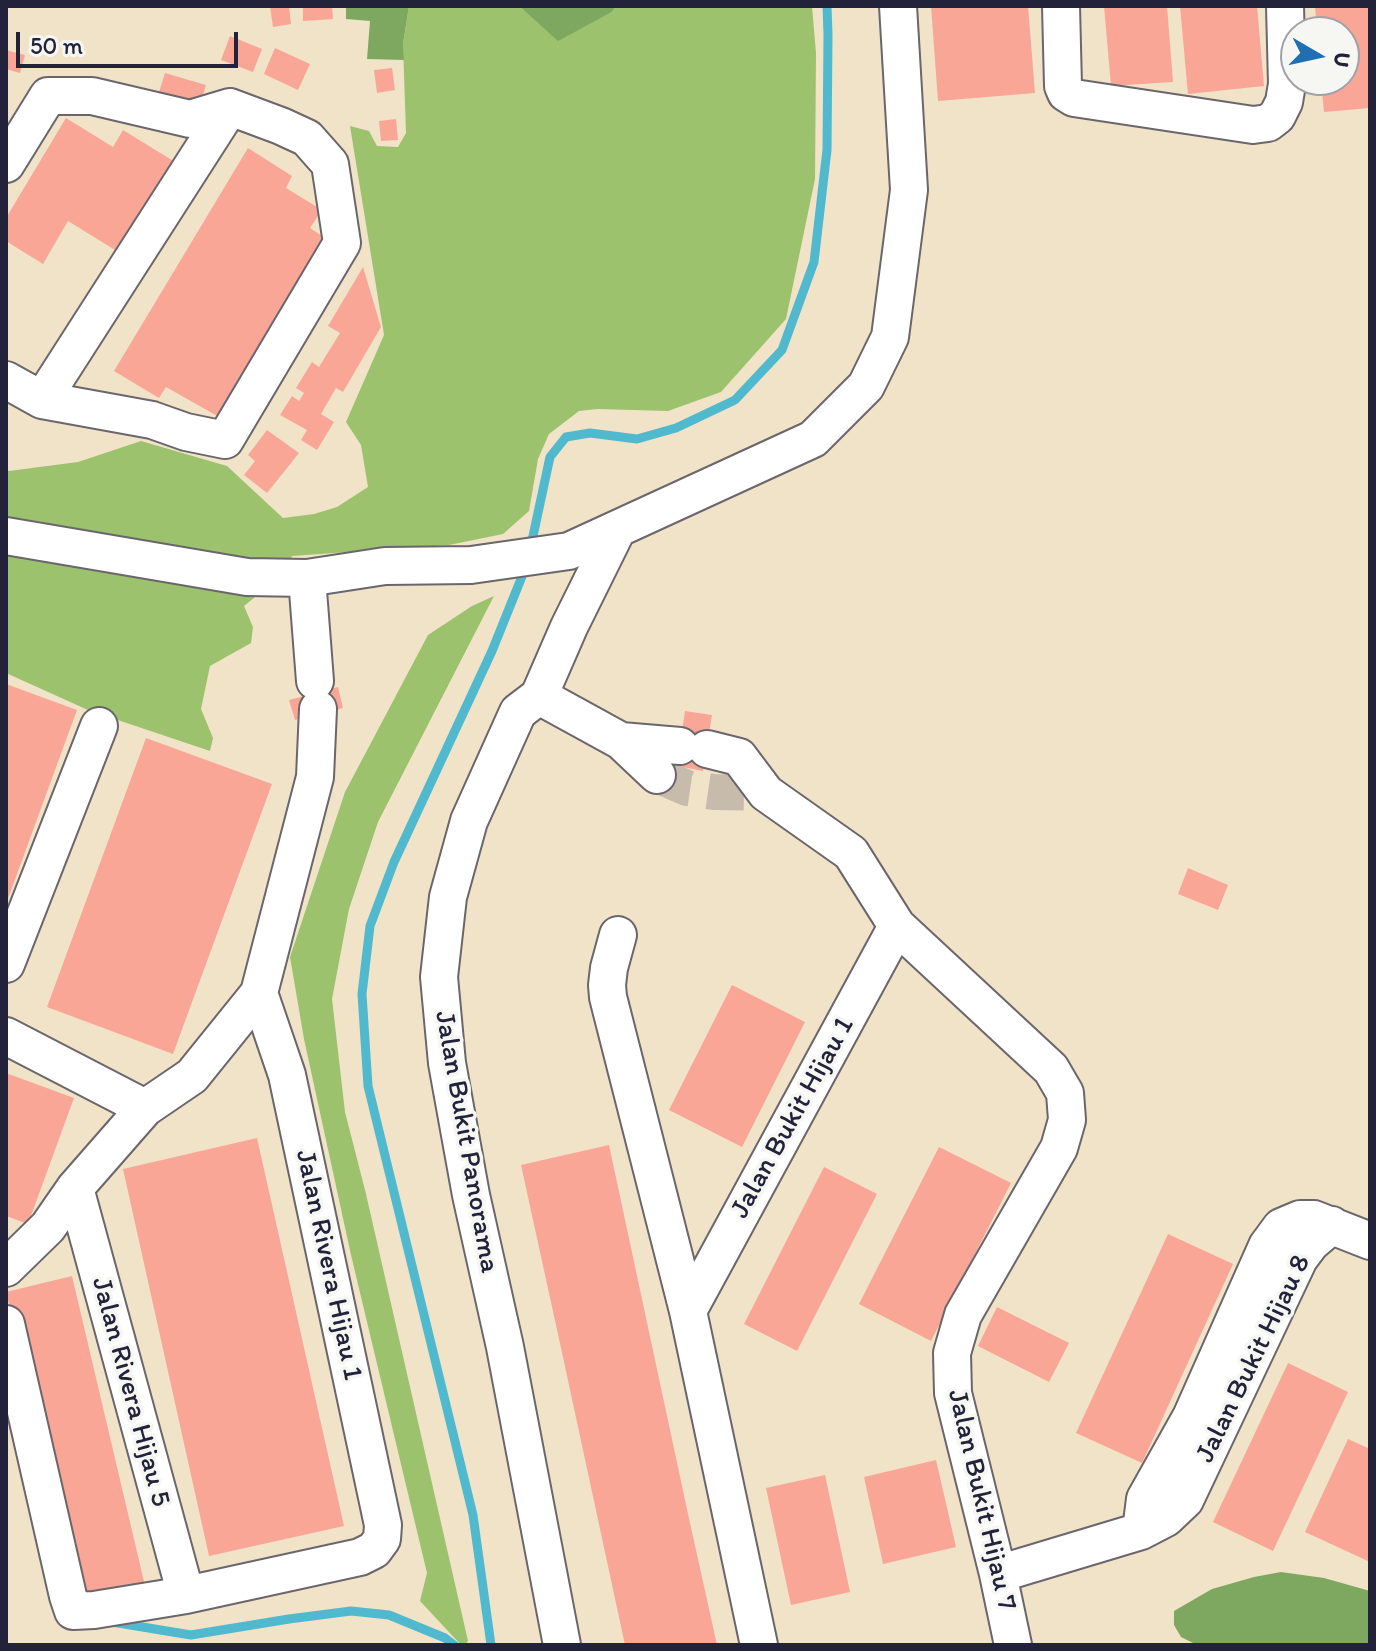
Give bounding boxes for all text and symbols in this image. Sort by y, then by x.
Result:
scale bar [20,16,242,66]
north arrow [1280,16,1360,96]
text: 50 m [30,31,83,60]
text: U [1328,50,1357,69]
street label: Jalan Bukit Panorama [426,1008,506,1276]
street label: Jalan Bukit Hijau 1 [724,1012,862,1224]
street label: Jalan Rivera Hijau 1 [287,1147,369,1383]
street label: Jalan Bukit Hijau 8 [1189,1250,1319,1468]
street label: Jalan Rivera Hijau 5 [83,1274,177,1510]
street label: Jalan Bukit Hijau 7 [939,1386,1023,1614]

